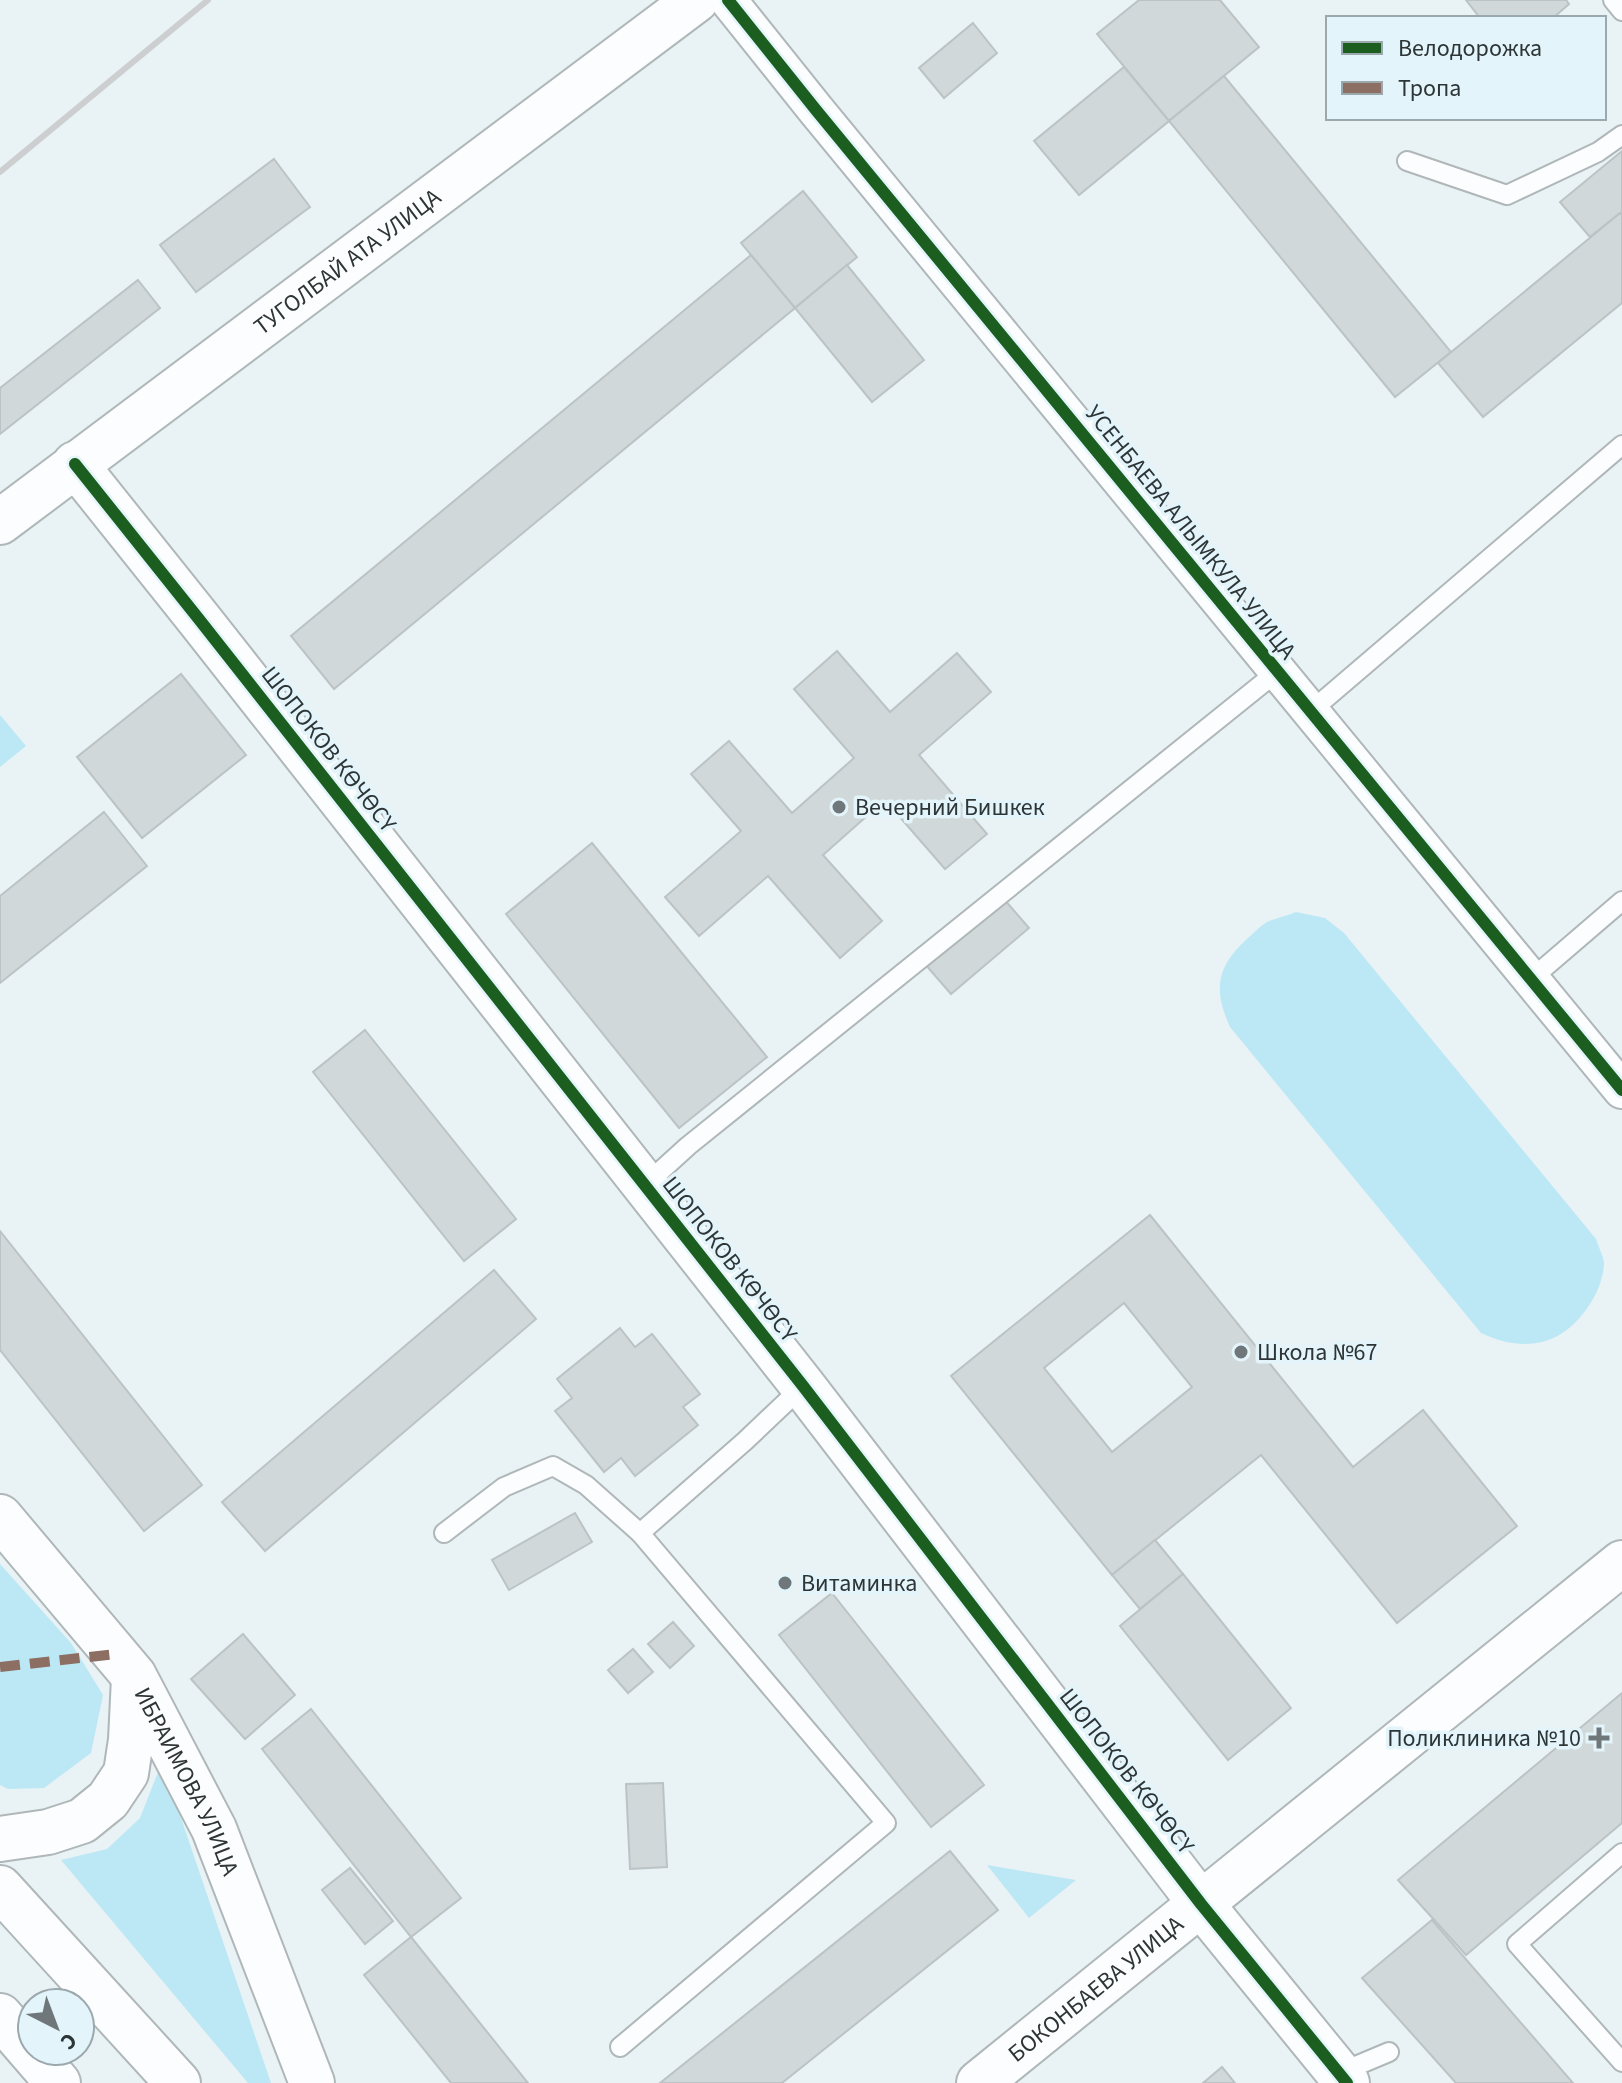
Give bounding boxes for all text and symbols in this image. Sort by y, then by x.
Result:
legend [1326,16,1606,120]
text: Велодорожка [1398,31,1542,66]
text: Тропа [1398,71,1461,106]
street label: ТУГОЛБАЙ АТА УЛИЦА [246,180,449,344]
street label: УСЕНБАЕВА АЛЫМКУЛА УЛИЦА [1077,397,1304,667]
street label: ШОПОКОВ КӨЧӨСҮ [253,659,405,840]
place label: Вечерний Бишкек [855,790,1045,825]
marker: Вечерний Бишкек [830,798,848,816]
street label: ШОПОКОВ КӨЧӨСҮ [654,1169,806,1350]
place label: Школа №67 [1257,1335,1377,1370]
marker: Школа №67 [1232,1343,1250,1361]
place label: Витаминка [801,1566,917,1601]
marker: Витаминка [776,1574,794,1592]
street label: ИБРАИМОВА УЛИЦА [125,1681,247,1881]
street label: ШОПОКОВ КӨЧӨСҮ [1051,1681,1203,1862]
place label: Поликлиника №10 [1387,1721,1581,1756]
marker: Поликлиника №10 [1588,1727,1610,1749]
street label: БОКОНБАЕВА УЛИЦА [1001,1907,1191,2071]
north arrow [16,1987,96,2067]
text: С [53,2025,84,2057]

